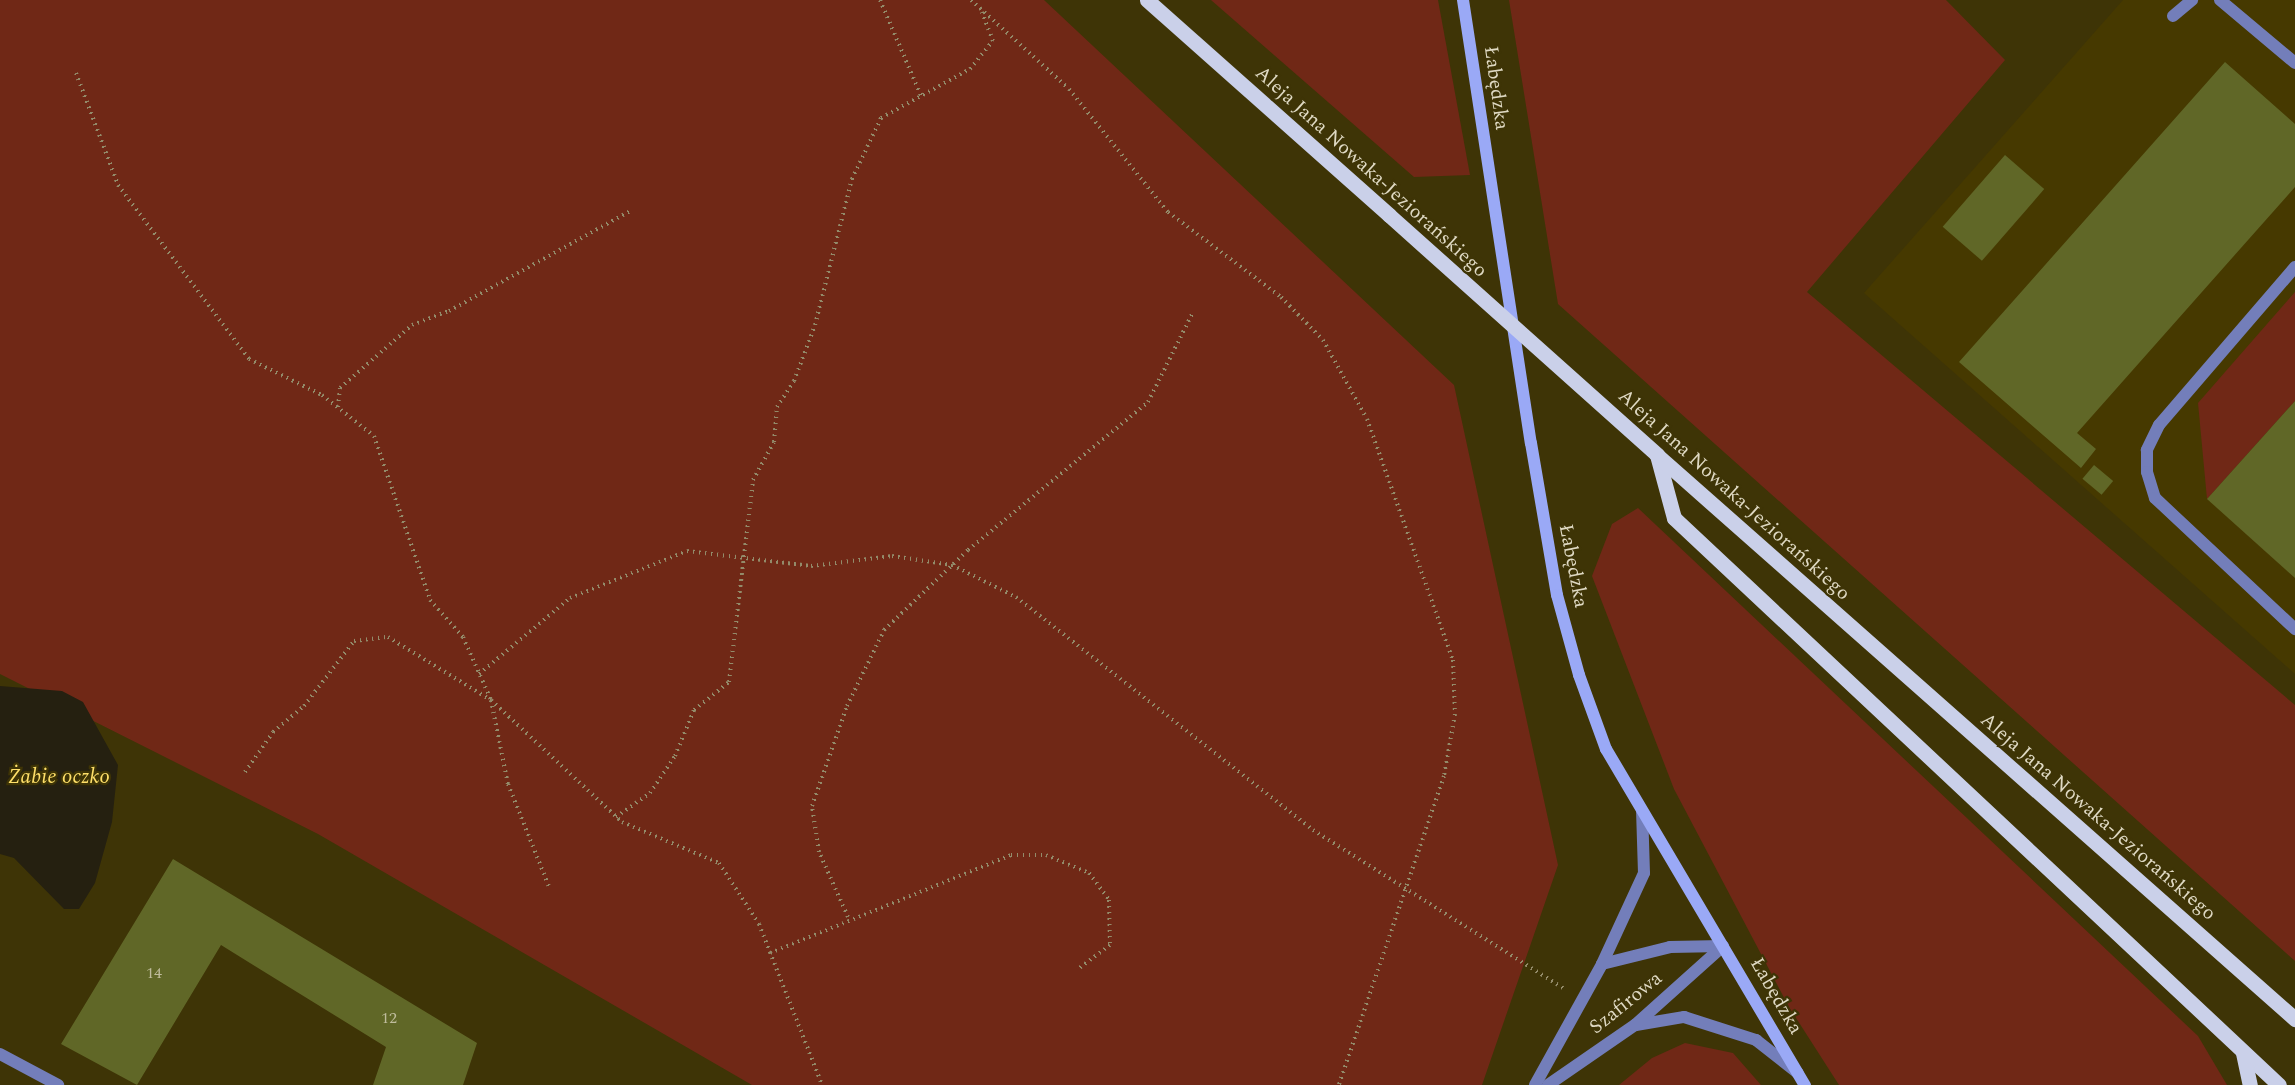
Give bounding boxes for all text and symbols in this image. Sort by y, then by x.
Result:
street label: Łabędzka [1478,44,1514,132]
street label: Aleja Jana Nowaka-Jeziorańskiego [1250,61,1492,283]
street label: Aleja Jana Nowaka-Jeziorańskiego [1613,384,1855,606]
street label: Łabędzka [1553,522,1593,610]
street label: Aleja Jana Nowaka-Jeziorańskiego [1975,708,2221,926]
water label: Żabie oczko [8,764,110,790]
street label: Łabędzka [1744,953,1808,1039]
house number: 14 [146,963,162,983]
street label: Szafirowa [1585,966,1667,1040]
house number: 12 [381,1008,397,1028]

